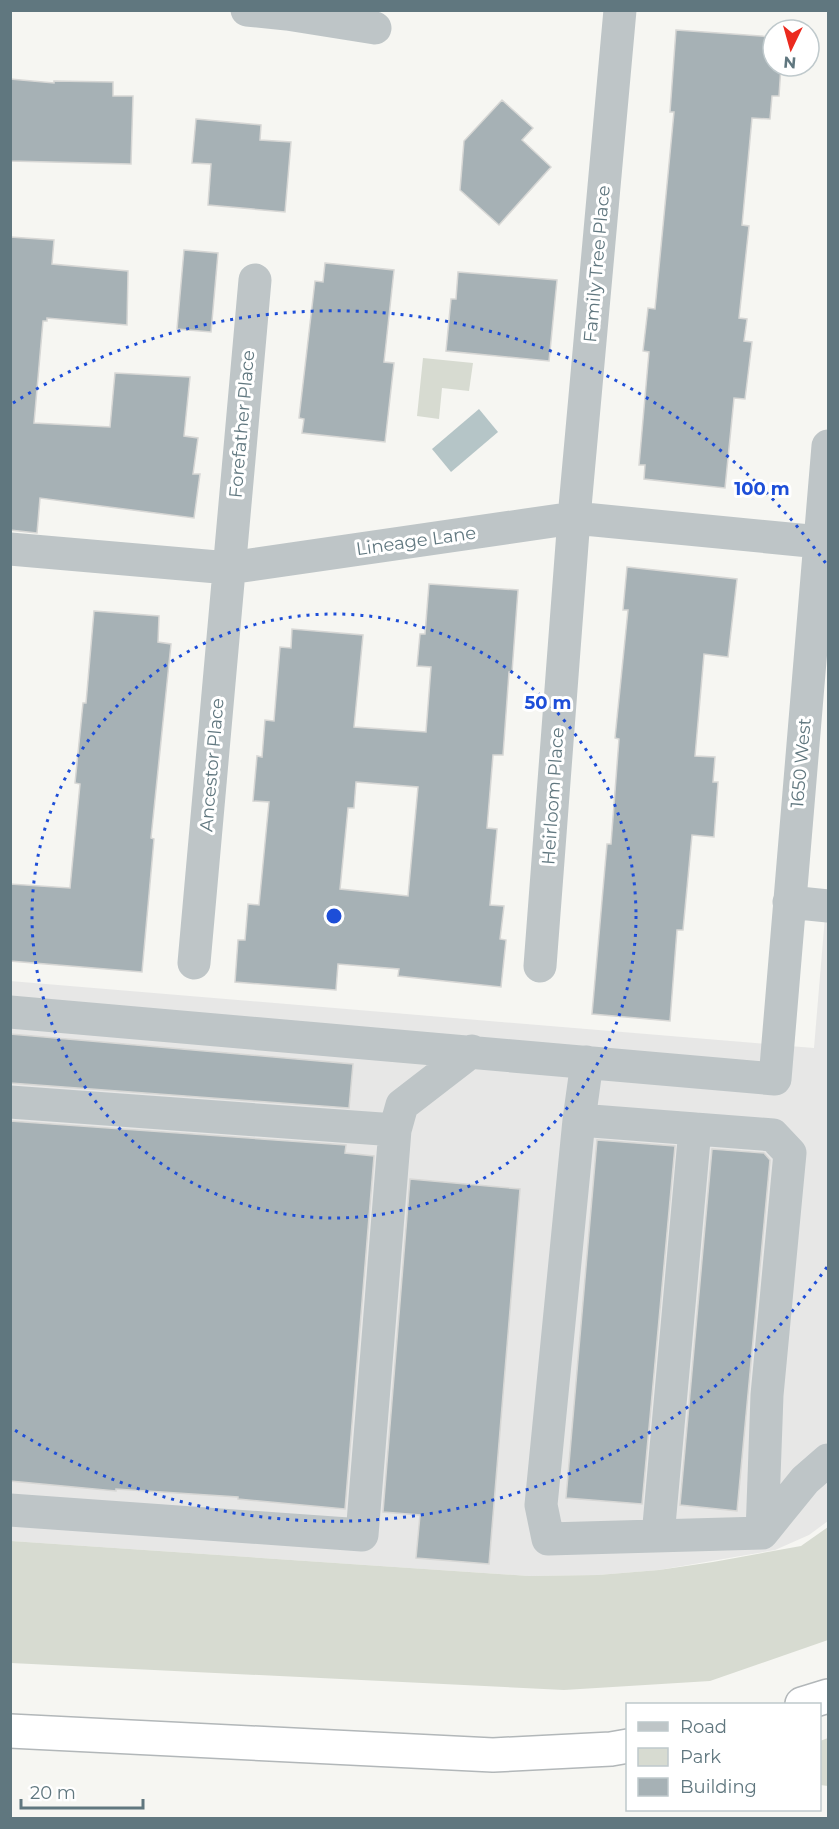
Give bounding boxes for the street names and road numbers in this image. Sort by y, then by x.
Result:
street label: Family Tree Place [579,184,615,343]
street label: Forefather Place [225,349,259,499]
street label: Lineage Lane [355,522,478,560]
street label: Ancestor Place [195,697,229,833]
street label: 1650 West [786,717,816,809]
street label: Heirloom Place [537,726,569,866]

